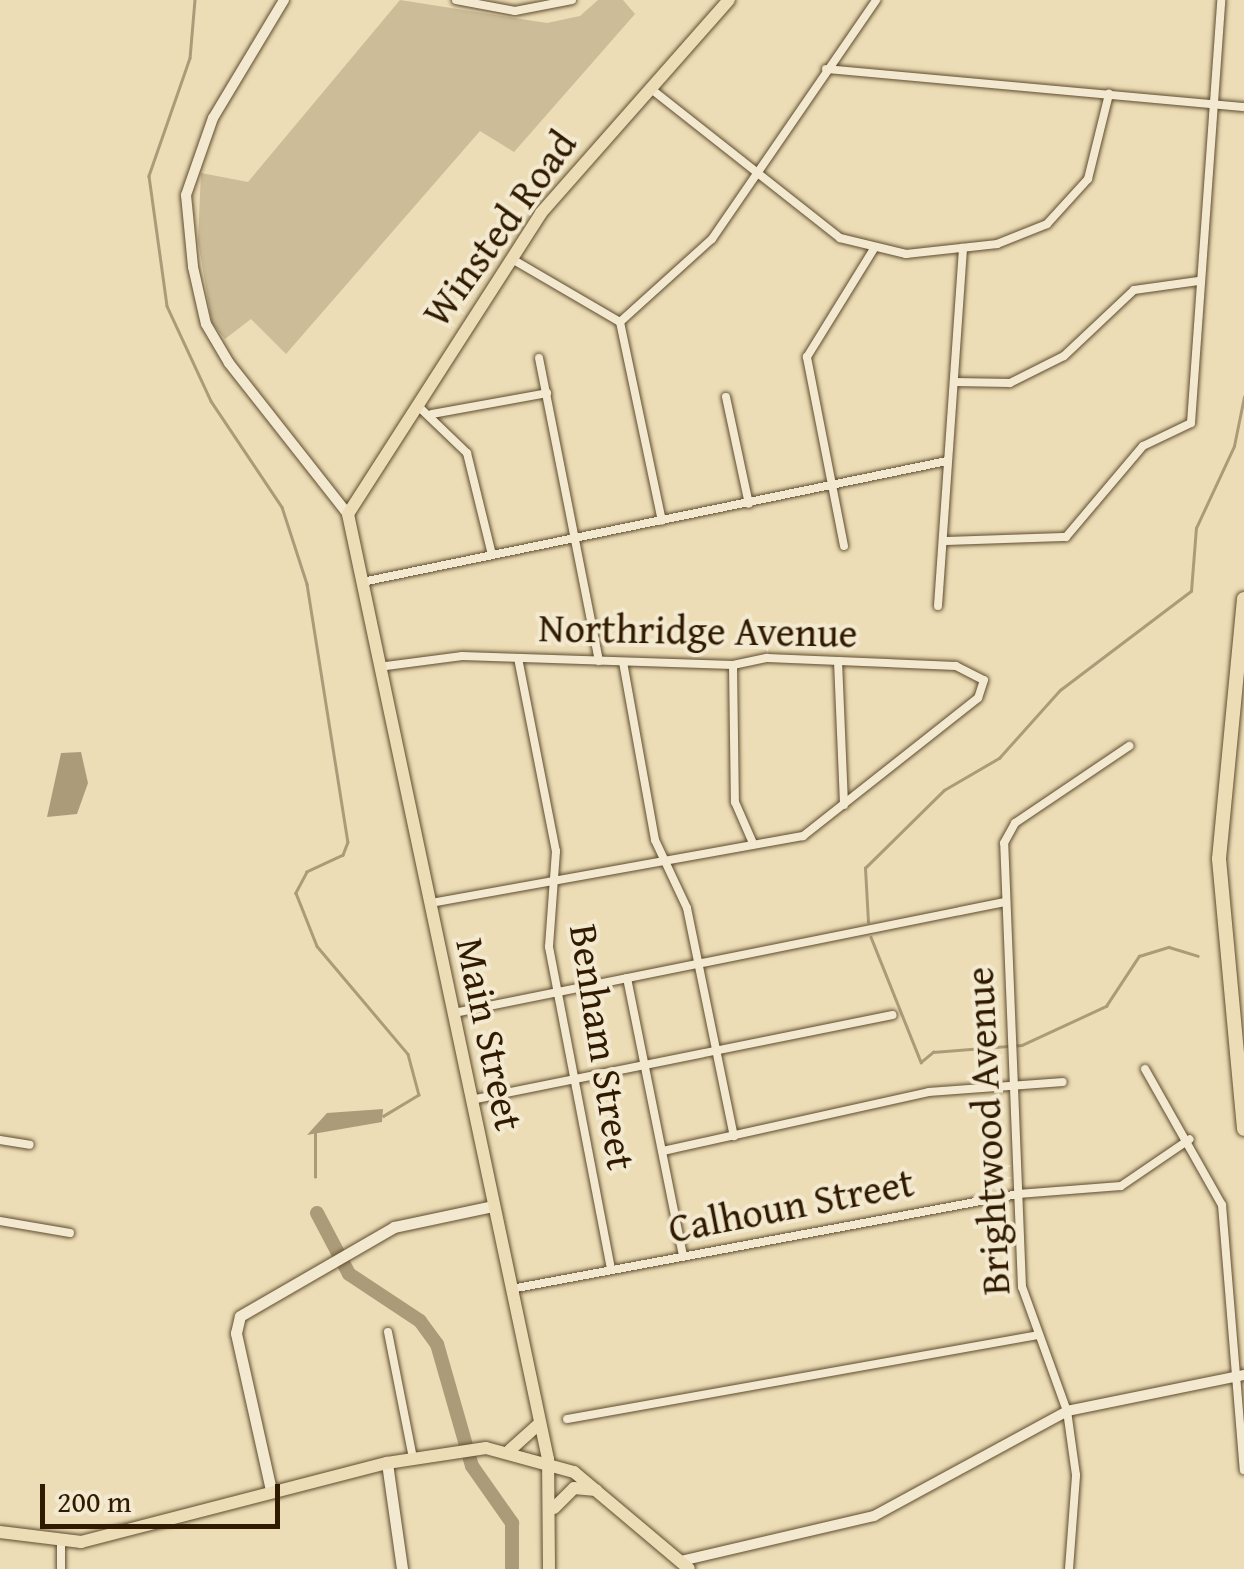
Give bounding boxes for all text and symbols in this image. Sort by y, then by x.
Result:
street label: Winsted Road [412,121,586,335]
street label: Northridge Avenue [538,603,858,657]
street label: Benham Street [560,921,646,1173]
street label: Main Street [446,933,534,1135]
street label: Brightwood Avenue [954,966,1020,1296]
street label: Calhoun Street [664,1158,918,1252]
scale bar [45,1464,285,1526]
text: 200 m [57,1479,131,1523]

